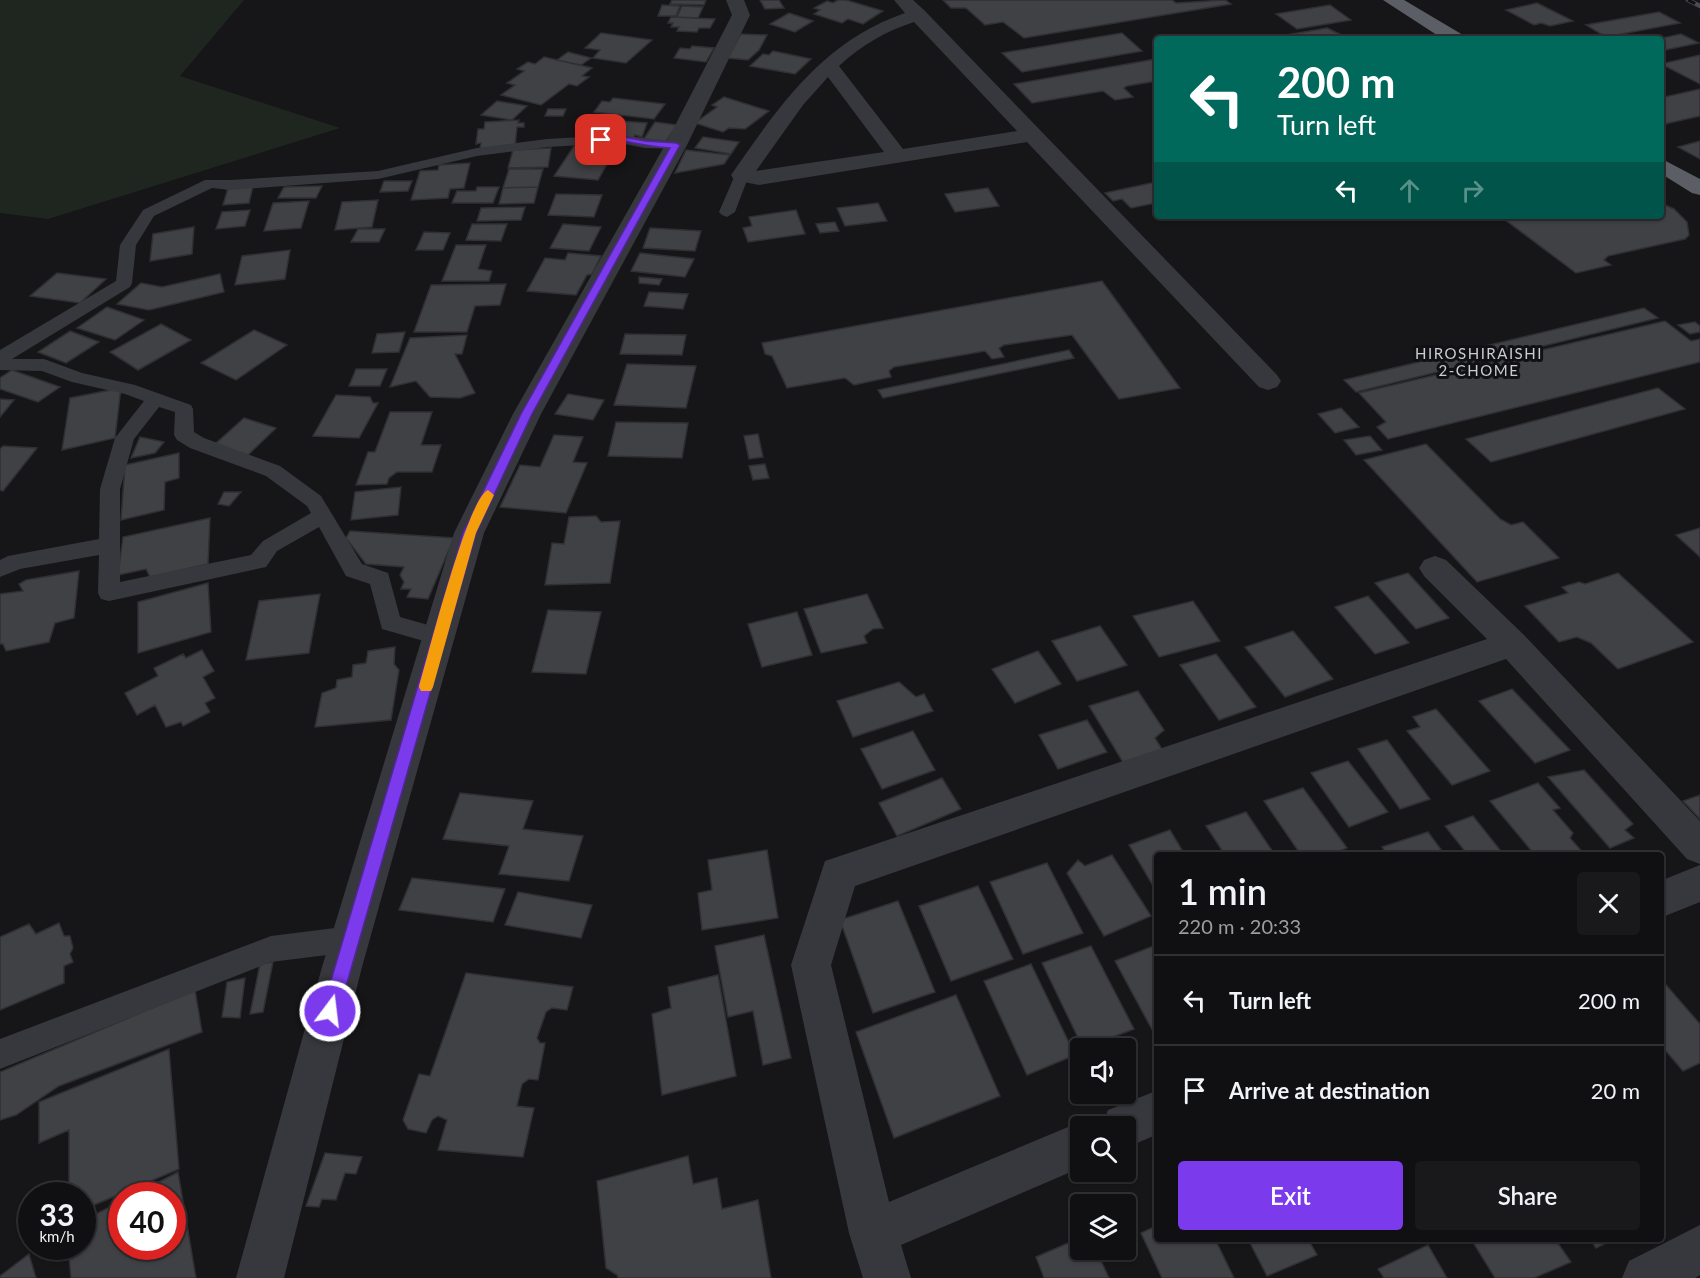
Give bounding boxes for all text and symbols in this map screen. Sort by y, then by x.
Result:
text: 200 m [1277,57,1395,107]
icon: left [1178,60,1256,138]
text: Turn left [1277,108,1376,141]
pin [575,114,626,165]
icon: arrive [584,123,617,156]
icon: left [1330,174,1363,207]
icon: ahead [1393,174,1426,207]
icon: right [1456,174,1489,207]
district label: HIROSHIRAISHI 2-CHOME [1415,344,1543,379]
text: 1 min [1178,869,1267,913]
button: close [1577,872,1640,935]
text: 220 m · 20:33 [1178,914,1301,938]
position arrow [298,979,362,1043]
icon: left [1178,984,1211,1017]
text: Turn left [1229,987,1311,1014]
text: 200 m [1578,987,1640,1014]
map controls [1070,1038,1136,1260]
button: sound [1070,1038,1136,1104]
icon: arrive [1178,1074,1211,1107]
text: Arrive at destination [1229,1077,1430,1104]
text: 20 m [1591,1077,1640,1104]
button: search [1070,1116,1136,1182]
button: Exit [1178,1161,1403,1230]
button: Share [1415,1161,1640,1230]
speed limit sign: 40 [108,1182,186,1260]
button: layers [1070,1194,1136,1260]
text: 33 [40,1196,74,1232]
text: km/h [39,1227,75,1245]

